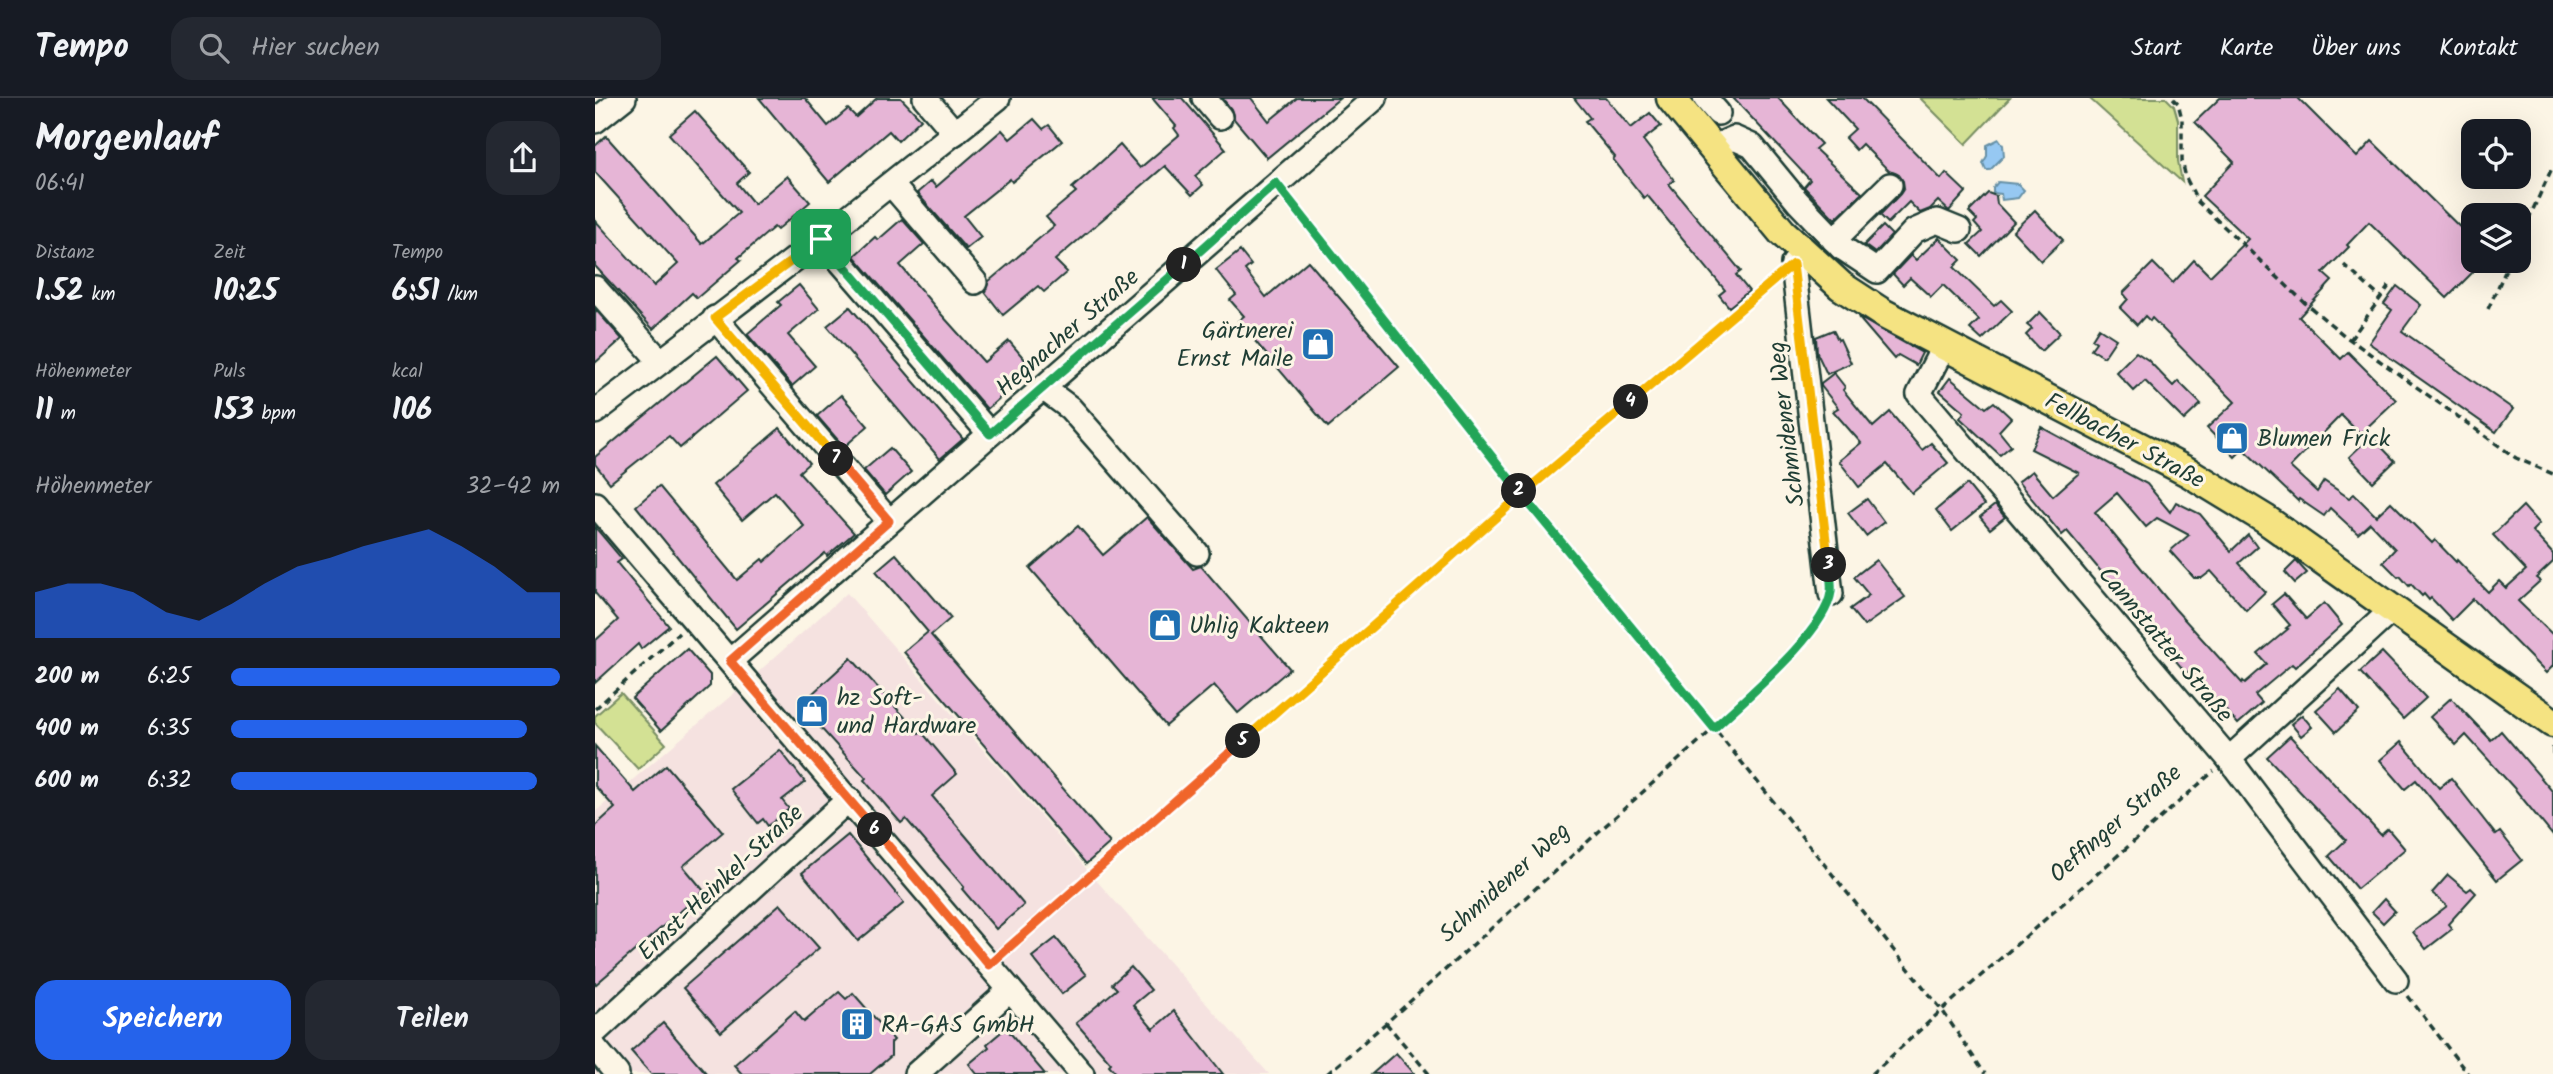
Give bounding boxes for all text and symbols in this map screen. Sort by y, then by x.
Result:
search box [171,17,661,80]
text: Tempo [35,22,129,75]
text: Hier suchen [251,27,380,69]
icon: search [195,29,233,67]
text: Start [2131,29,2182,68]
text: Karte [2220,29,2273,68]
text: Über uns [2311,29,2401,68]
text: Kontakt [2439,29,2518,68]
text: Morgenlauf [35,110,217,170]
map controls [2461,119,2531,273]
button: locate [2461,119,2531,189]
button: share [486,121,560,195]
text: 06:41 [35,166,85,202]
button: layers [2461,203,2531,273]
pin [791,209,851,269]
icon: arrive [802,220,840,258]
text: Distanz [35,238,95,268]
text: Zeit [213,238,246,268]
text: Tempo [392,238,443,268]
pin: 1 [1167,248,1201,282]
text: 1 [1181,249,1186,279]
street label: Hegnacher Straße [987,259,1149,407]
text: 1.52 [35,268,84,316]
text: 10:25 [213,268,278,316]
text: 6:51 [392,268,440,316]
text: km [84,280,116,310]
text: /km [440,280,478,310]
place label: Gärtnerei Ernst Maile [1177,312,1294,379]
shop icon: Gärtnerei Ernst Maile [1299,325,1337,363]
street label: Schmidener Weg [1758,339,1817,509]
text: Höhenmeter [35,357,131,387]
text: Puls [213,357,246,387]
text: kcal [392,357,423,387]
street label: Fellbacher Straße [2037,383,2212,500]
pin: 4 [1613,384,1649,420]
text: 4 [1625,386,1636,416]
text: 11 [35,387,53,435]
text: 153 [213,387,254,435]
text: 106 [392,387,432,435]
text: m [53,399,76,429]
text: bpm [254,399,296,429]
shop icon: Blumen Frick [2213,419,2251,457]
place label: Blumen Frick [2257,420,2391,459]
pin: 7 [819,442,853,476]
text: 7 [831,443,840,473]
text: Höhenmeter [35,469,151,505]
text: 32–42 m [466,469,560,505]
pin: 2 [1501,474,1537,508]
text: 2 [1513,475,1524,505]
pin: 3 [1811,547,1847,582]
text: 3 [1823,549,1834,579]
street label: Cannstatter Straße [2087,558,2243,732]
shop icon: Uhlig Kakteen [1146,606,1184,644]
place label: Uhlig Kakteen [1189,607,1329,646]
text: 200 m [35,659,100,695]
text: 6:25 [147,659,191,695]
place label: hz Soft- und Hardware [837,679,977,746]
shop icon: hz Soft- und Hardware [793,692,831,730]
text: 400 m [35,711,99,747]
text: 6:35 [147,711,191,747]
pin: 5 [1225,724,1261,758]
text: 5 [1238,725,1247,755]
street label: Oeffinger Straße [2041,755,2192,893]
text: 600 m [35,763,99,799]
text: 6:32 [147,763,192,799]
street label: Ernst-Heinkel-Straße [629,795,813,971]
pin: 6 [857,812,893,848]
street label: Schmidener Weg [1430,813,1580,953]
text: 6 [869,814,880,844]
button: Speichern [35,980,291,1060]
button: Teilen [305,980,560,1060]
building icon: RA-GAS GmbH [838,1005,876,1043]
place label: RA-GAS GmbH [881,1006,1035,1045]

